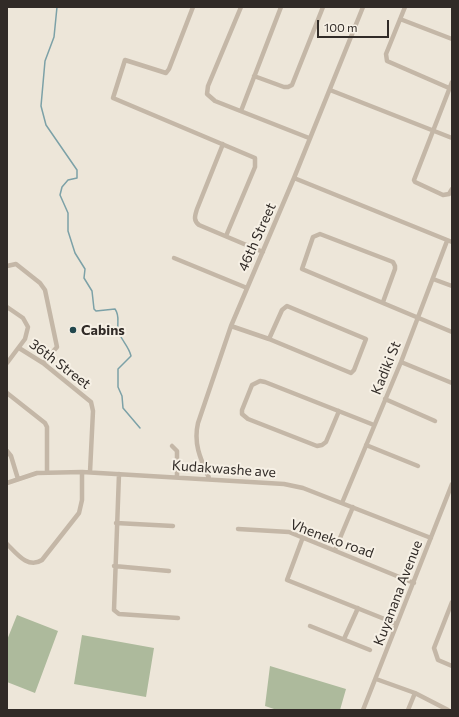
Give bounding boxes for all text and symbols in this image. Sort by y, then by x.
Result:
scale bar [319,12,391,38]
text: 100 m [324,20,358,34]
street label: 46th Street [234,200,280,274]
place label: Cabins [81,322,125,338]
marker: Cabins [68,325,78,335]
street label: 36th Street [26,335,94,393]
street label: Kadiki St [368,339,404,397]
street label: Kudakwashe ave [171,457,277,481]
street label: Vheneko road [288,516,376,562]
street label: Kuyanana Avenue [370,538,426,648]

